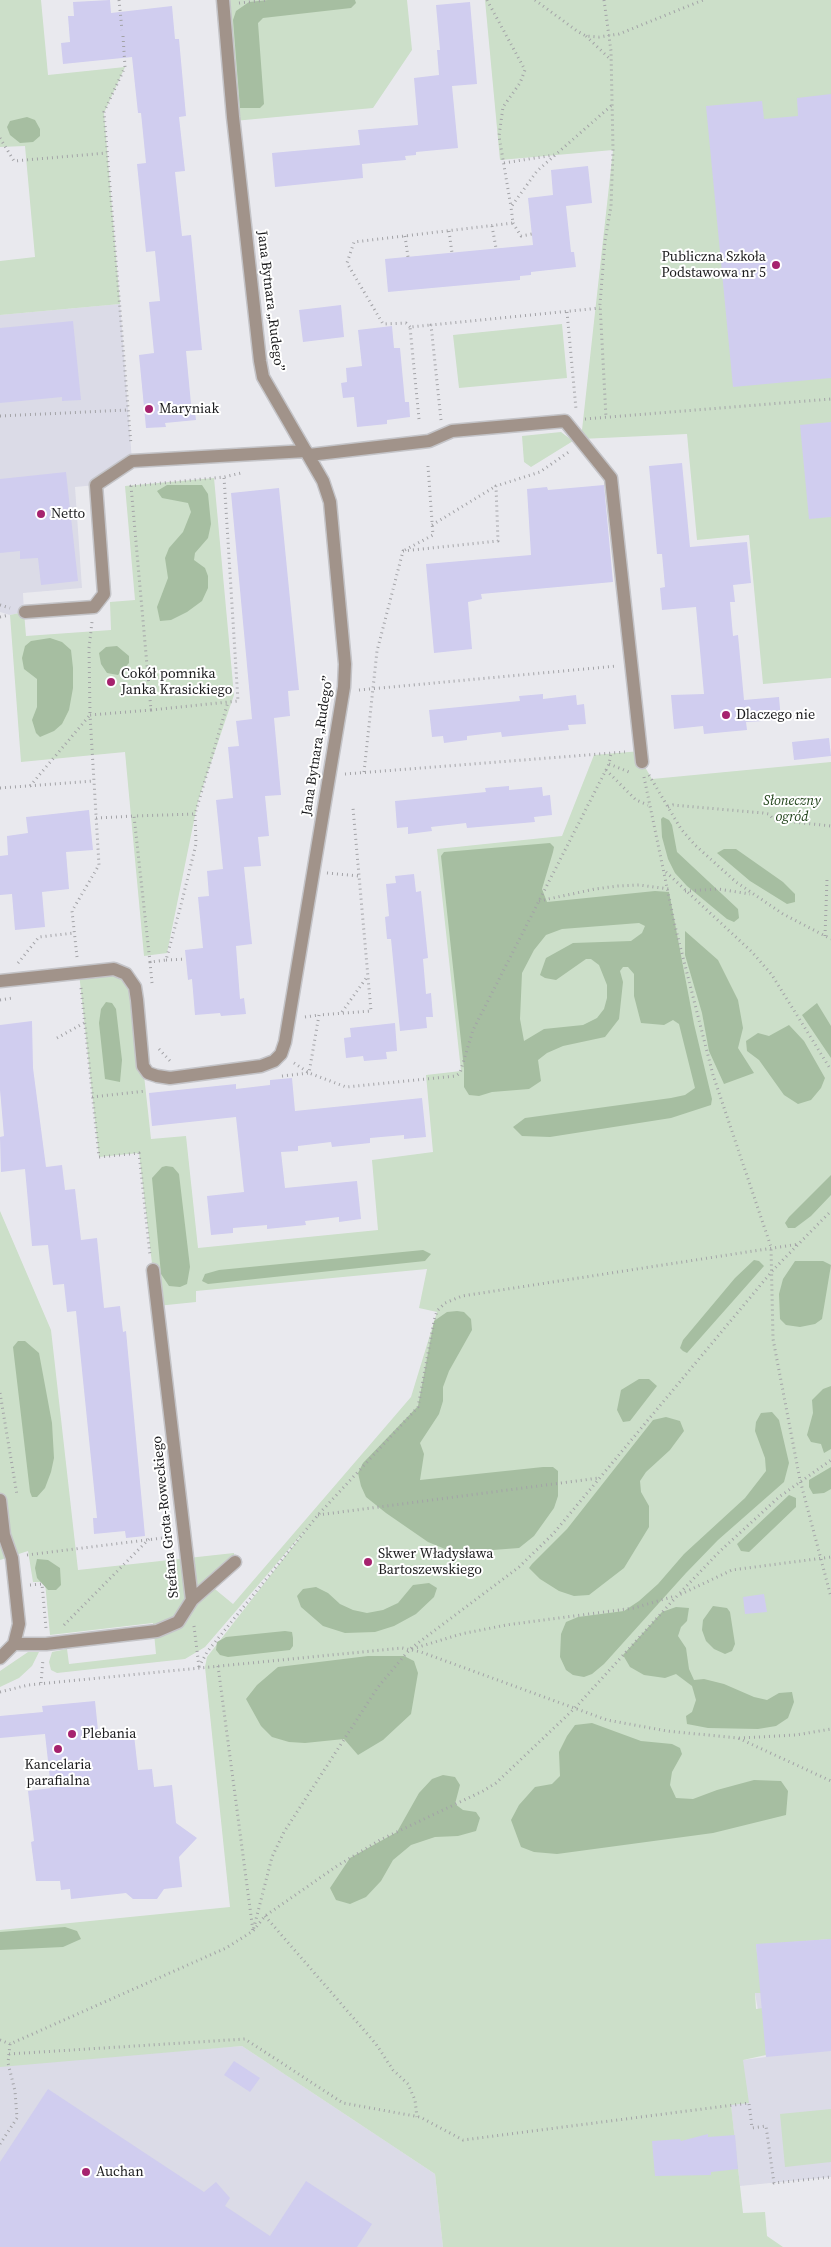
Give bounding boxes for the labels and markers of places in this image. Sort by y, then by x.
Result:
place label: Publiczna Szkoła Podstawowa nr 5 [661,249,766,282]
marker: Publiczna Szkoła Podstawowa nr 5 [770,259,782,271]
place label: Maryniak [159,401,219,417]
marker: Maryniak [143,403,155,415]
place label: Netto [51,506,85,522]
marker: Netto [35,508,47,520]
place label: Cokół pomnika Janka Krasickiego [121,666,232,699]
marker: Cokół pomnika Janka Krasickiego [105,676,117,688]
place label: Dlaczego nie [736,707,815,723]
marker: Dlaczego nie [720,709,732,721]
place label: Skwer Władysława Bartoszewskiego [378,1546,493,1578]
marker: Skwer Władysława Bartoszewskiego [362,1556,374,1568]
place label: Plebania [82,1726,136,1742]
marker: Plebania [66,1728,78,1740]
marker: Kancelaria parafialna [52,1743,64,1755]
place label: Kancelaria parafialna [25,1757,91,1790]
place label: Auchan [96,2164,144,2180]
marker: Auchan [80,2166,92,2178]

